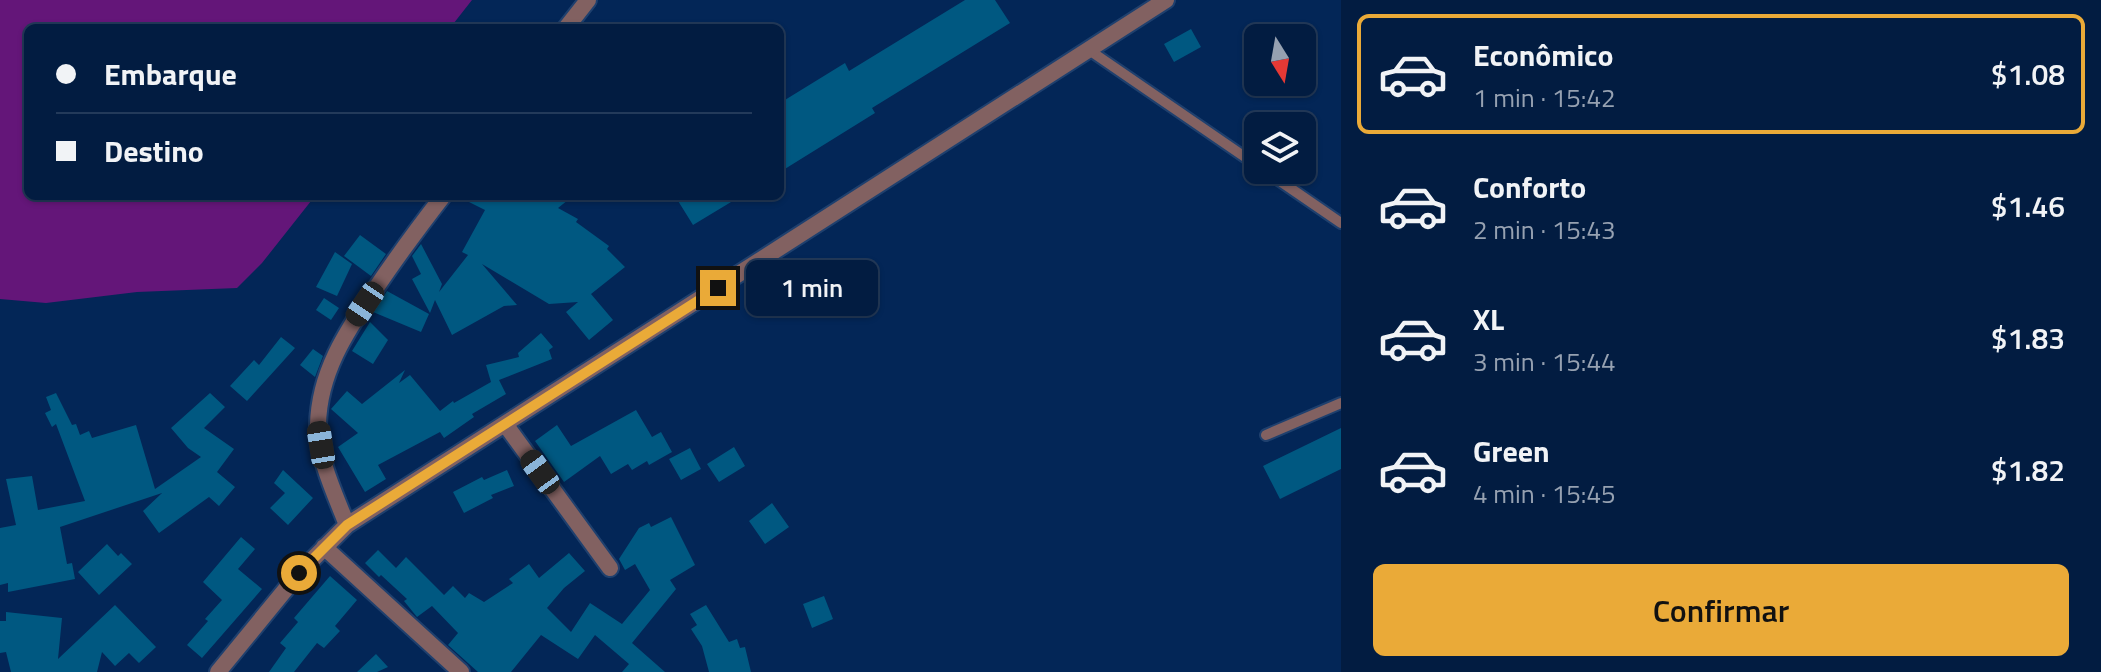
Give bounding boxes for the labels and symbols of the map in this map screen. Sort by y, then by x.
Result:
north arrow [1244,24,1316,96]
callout: 1 min [746,260,878,316]
route end [700,270,736,306]
car [342,277,388,331]
car [305,419,337,471]
car [516,446,564,498]
route start [281,555,317,591]

